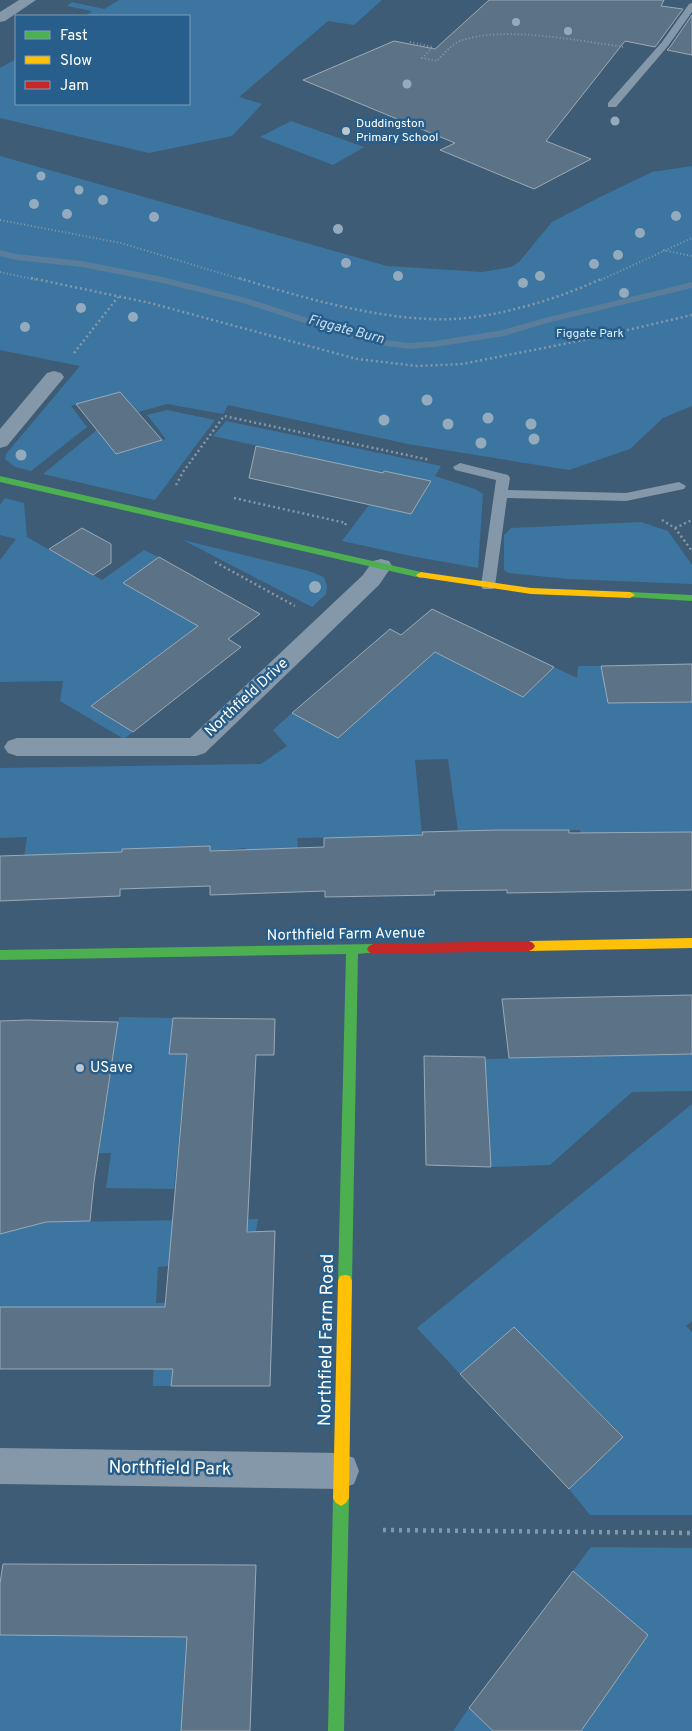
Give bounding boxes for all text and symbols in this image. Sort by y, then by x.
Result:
legend [15,15,190,105]
text: Fast [60,27,88,46]
text: Slow [60,52,92,71]
text: Jam [60,77,89,96]
place label: Duddingston Primary School [356,116,439,146]
marker: Duddingston Primary School [340,125,352,137]
water label: Figgate Burn [306,312,386,348]
park label: Figgate Park [556,326,624,342]
street label: Northfield Drive [201,655,293,741]
street label: Northfield Farm Avenue [267,924,425,946]
place label: USave [90,1059,133,1078]
marker: USave [74,1062,86,1074]
street label: Northfield Farm Road [314,1254,340,1426]
street label: Northfield Park [108,1456,232,1482]

